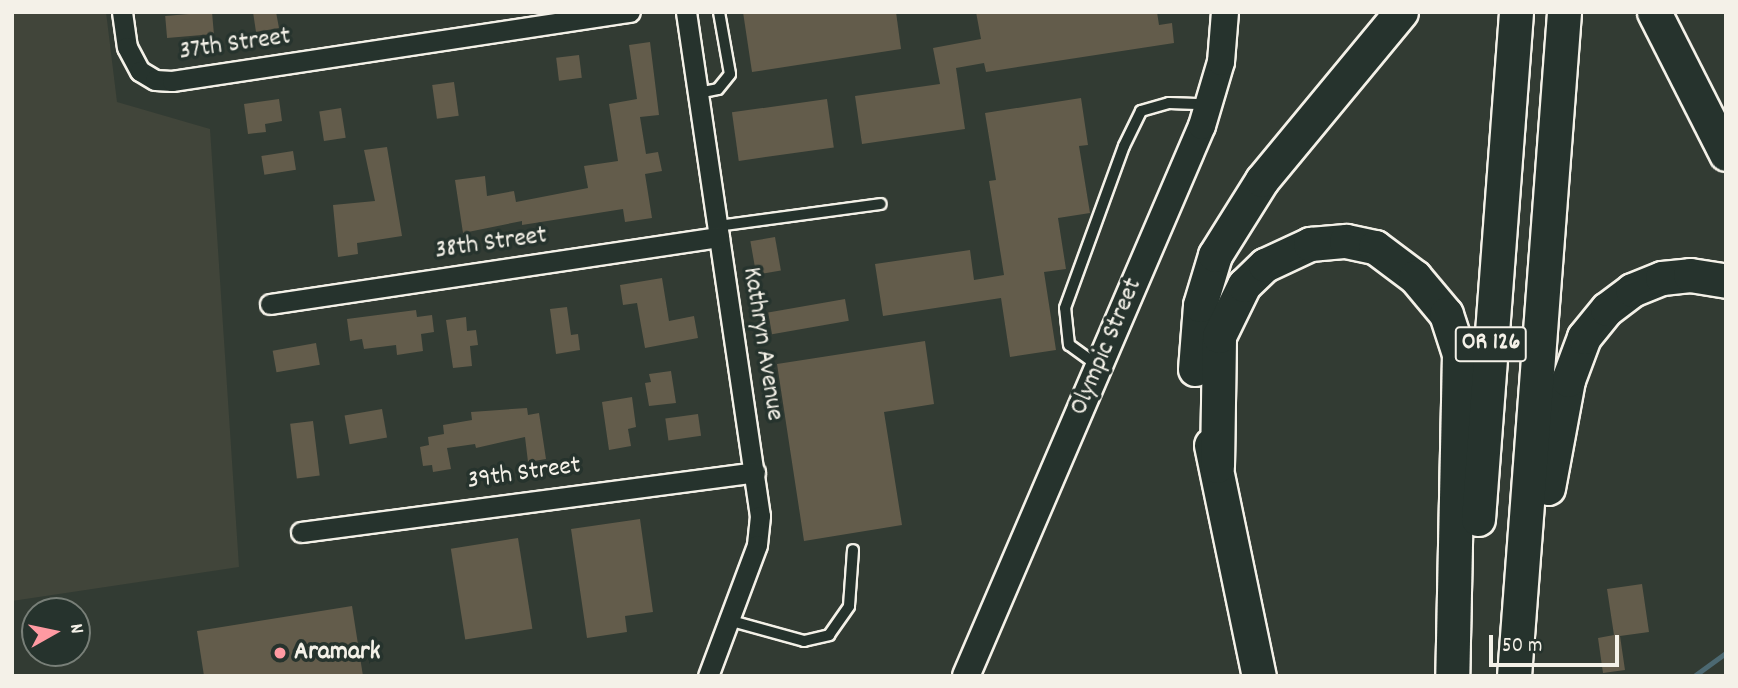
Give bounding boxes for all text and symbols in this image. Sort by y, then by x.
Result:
street label: 37th Street [177,22,293,68]
street label: 38th Street [433,221,549,267]
street label: Kathryn Avenue [734,265,790,423]
street label: Olympic Street [1064,274,1150,420]
road number: OR 126 [1454,324,1528,365]
street label: 39th Street [465,451,583,497]
north arrow [21,597,91,667]
text: N [61,622,89,636]
scale bar [1493,622,1622,666]
text: 50 m [1502,632,1542,662]
place label: Aramark [294,637,380,669]
marker: Aramark [272,645,288,661]

